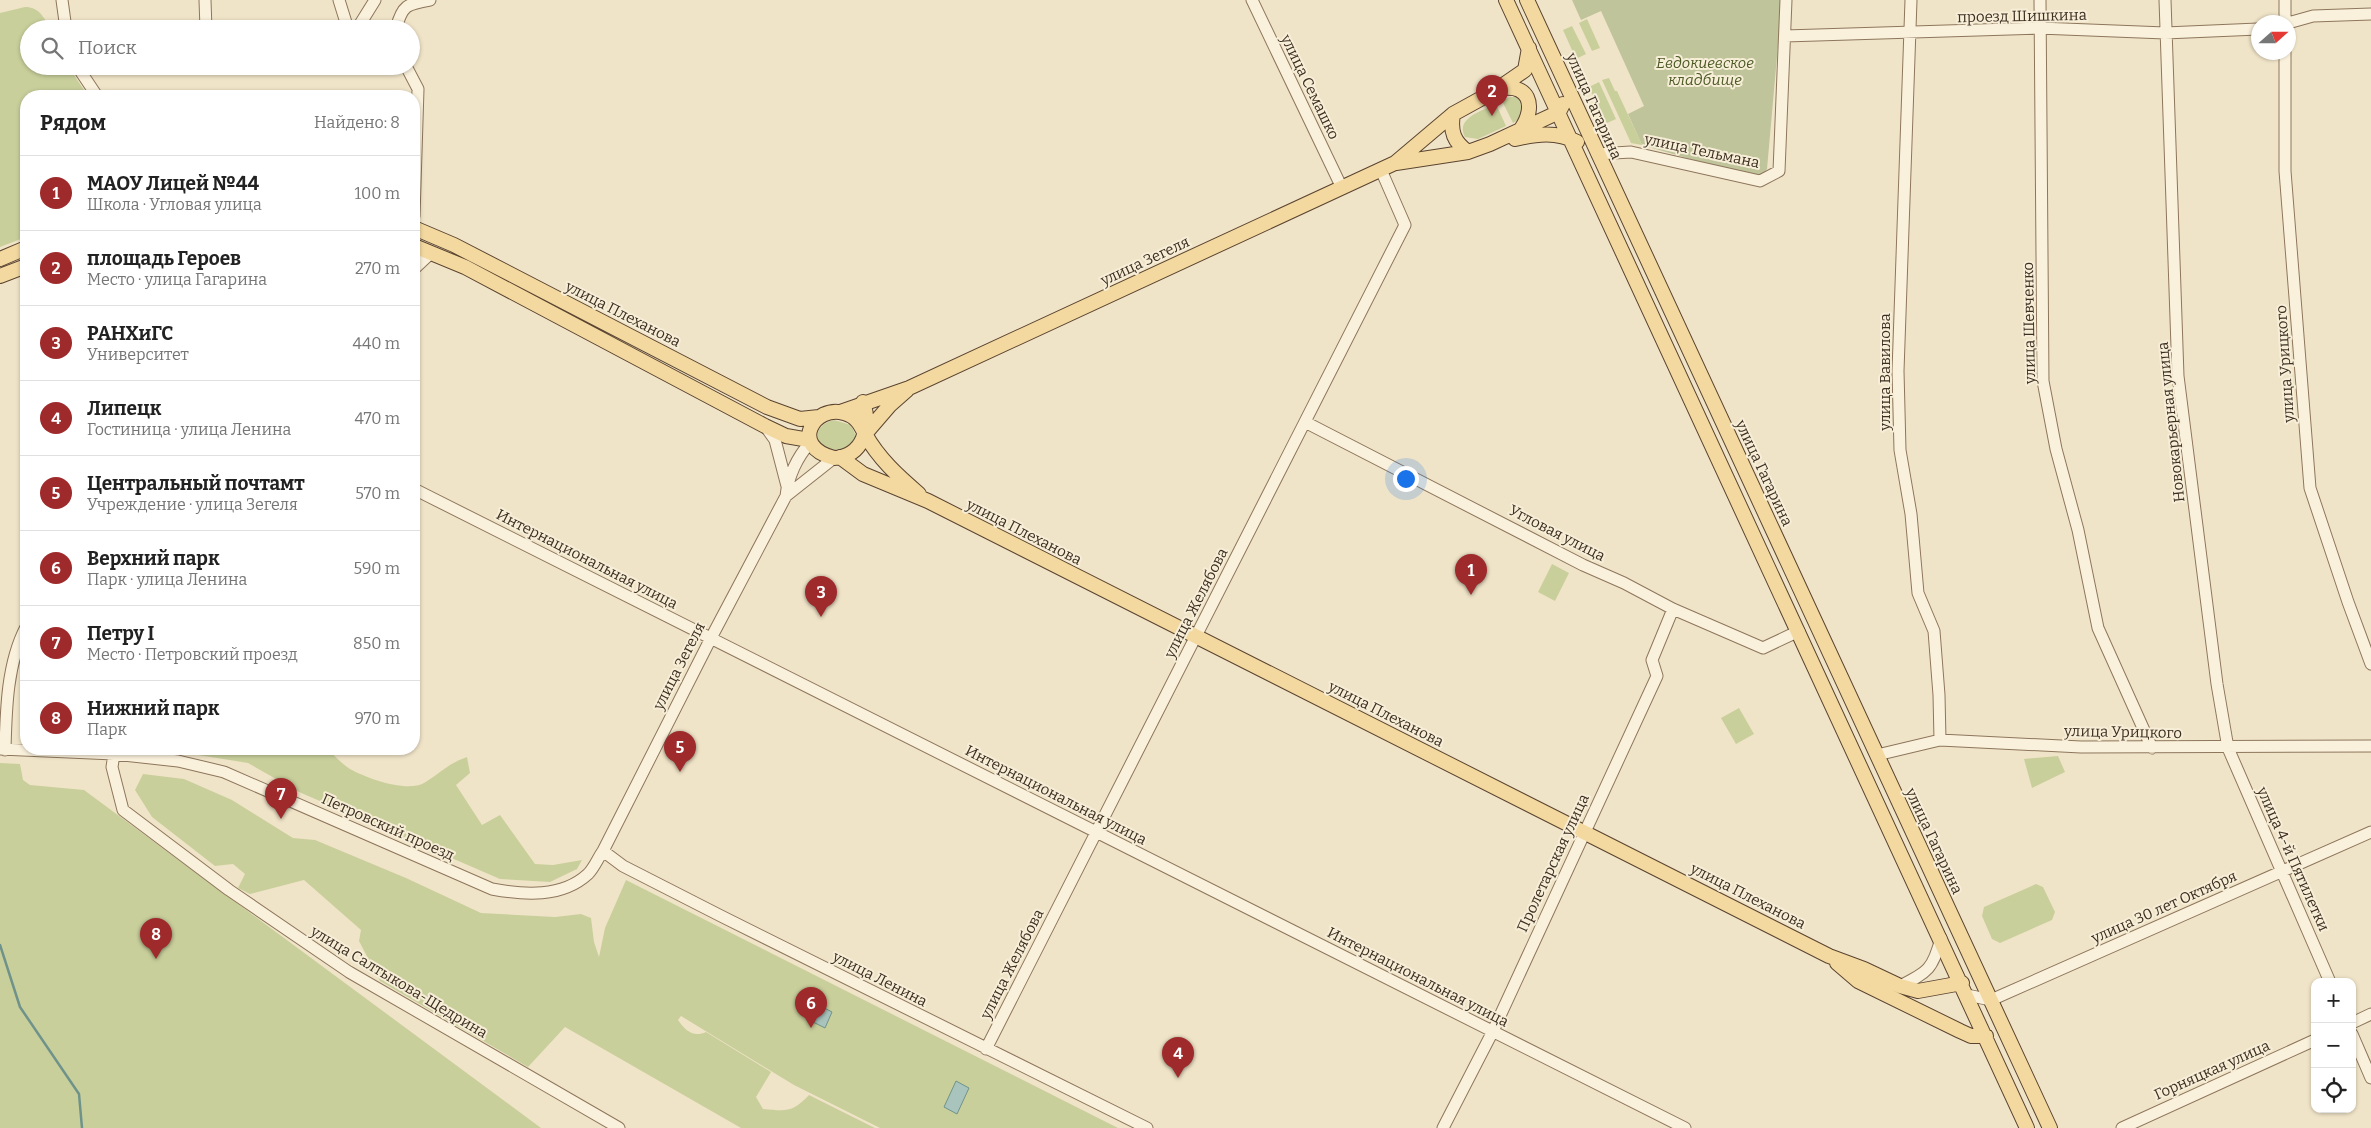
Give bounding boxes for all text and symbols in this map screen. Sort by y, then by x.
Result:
street label: проезд Шишкина [1957,6,2087,26]
north arrow [2251,15,2296,60]
search box [20,20,420,75]
street label: улица Семашко [1276,31,1343,142]
icon: search [38,34,66,62]
text: Поиск [78,36,137,59]
street label: улица Гагарина [1562,49,1626,162]
park label: Евдокиевское кладбище [1656,54,1754,89]
pin: 2 [1476,75,1508,116]
text: Рядом [40,110,106,136]
text: Найдено: 8 [314,113,400,132]
street label: улица Тельмана [1642,130,1761,172]
text: МАОУ Лицей №44 [87,172,259,195]
text: 1 [53,184,59,203]
text: 100 m [355,184,400,203]
text: Школа · Угловая улица [87,195,262,214]
street label: улица Зегеля [1097,233,1192,290]
text: площадь Героев [87,247,241,270]
text: 2 [51,259,61,278]
text: 270 m [355,259,400,278]
street label: улица Шевченко [2019,262,2039,385]
text: Место · улица Гагарина [87,270,267,289]
street label: улица Плеханова [561,277,684,351]
street label: улица Урицкого [2272,305,2298,424]
street label: улица Вавилова [1876,313,1894,432]
text: РАНХиГС [87,322,173,345]
text: 3 [51,334,61,353]
text: 440 m [353,334,400,353]
street label: Новокарьерная улица [2154,341,2188,503]
text: Университет [87,345,189,364]
text: Липецк [87,397,161,420]
text: 4 [51,409,61,428]
text: 470 m [354,409,400,428]
street label: улица Гагарина [1731,416,1796,529]
text: Гостиница · улица Ленина [87,420,291,439]
your location [1393,466,1419,492]
text: Центральный почтамт [87,472,305,495]
text: 5 [52,484,60,503]
text: 570 m [355,484,400,503]
text: Учреждение · улица Зегеля [87,495,298,514]
street label: улица Плеханова [962,495,1085,569]
street label: Угловая улица [1506,501,1608,565]
street label: Интернациональная улица [493,505,681,613]
street label: улица Желябова [1160,545,1232,662]
text: Верхний парк [87,547,220,570]
pin: 1 [1455,554,1487,595]
text: 6 [51,559,61,578]
text: 590 m [354,559,400,578]
text: Парк · улица Ленина [87,570,247,589]
pin: 3 [805,576,837,617]
street label: улица Зегеля [649,619,709,714]
text: Петру I [87,622,154,645]
text: 7 [52,634,60,653]
text: 850 m [353,634,400,653]
text: Место · Петровский проезд [87,645,298,664]
street label: улица Плеханова [1324,677,1447,751]
text: Нижний парк [87,697,219,720]
text: 8 [51,709,61,728]
text: 970 m [354,709,400,728]
text: Парк [87,720,127,739]
street label: улица Урицкого [2063,722,2182,742]
pin: 5 [664,731,696,772]
street label: Интернациональная улица [962,741,1150,849]
pin: 7 [265,778,297,819]
street label: улица 4-й Пятилетки [2253,783,2333,934]
street label: улица Гагарина [1901,784,1966,897]
street label: Петровский проезд [319,790,457,864]
street label: Пролетарская улица [1513,791,1593,935]
street label: улица Плеханова [1686,859,1809,933]
street label: улица 30 лет Октября [2088,867,2239,948]
street label: улица Желябова [976,906,1048,1023]
pin: 8 [140,918,172,959]
street label: улица Салтыкова-Щедрина [306,921,491,1042]
street label: Интернациональная улица [1324,923,1512,1031]
street label: улица Ленина [829,947,930,1011]
map controls [2311,978,2356,1113]
button: + [2311,978,2356,1023]
pin: 6 [795,987,827,1028]
button: − [2311,1023,2356,1068]
street label: Горняцкая улица [2151,1036,2273,1104]
pin: 4 [1162,1037,1194,1078]
button: locate [2311,1068,2356,1113]

